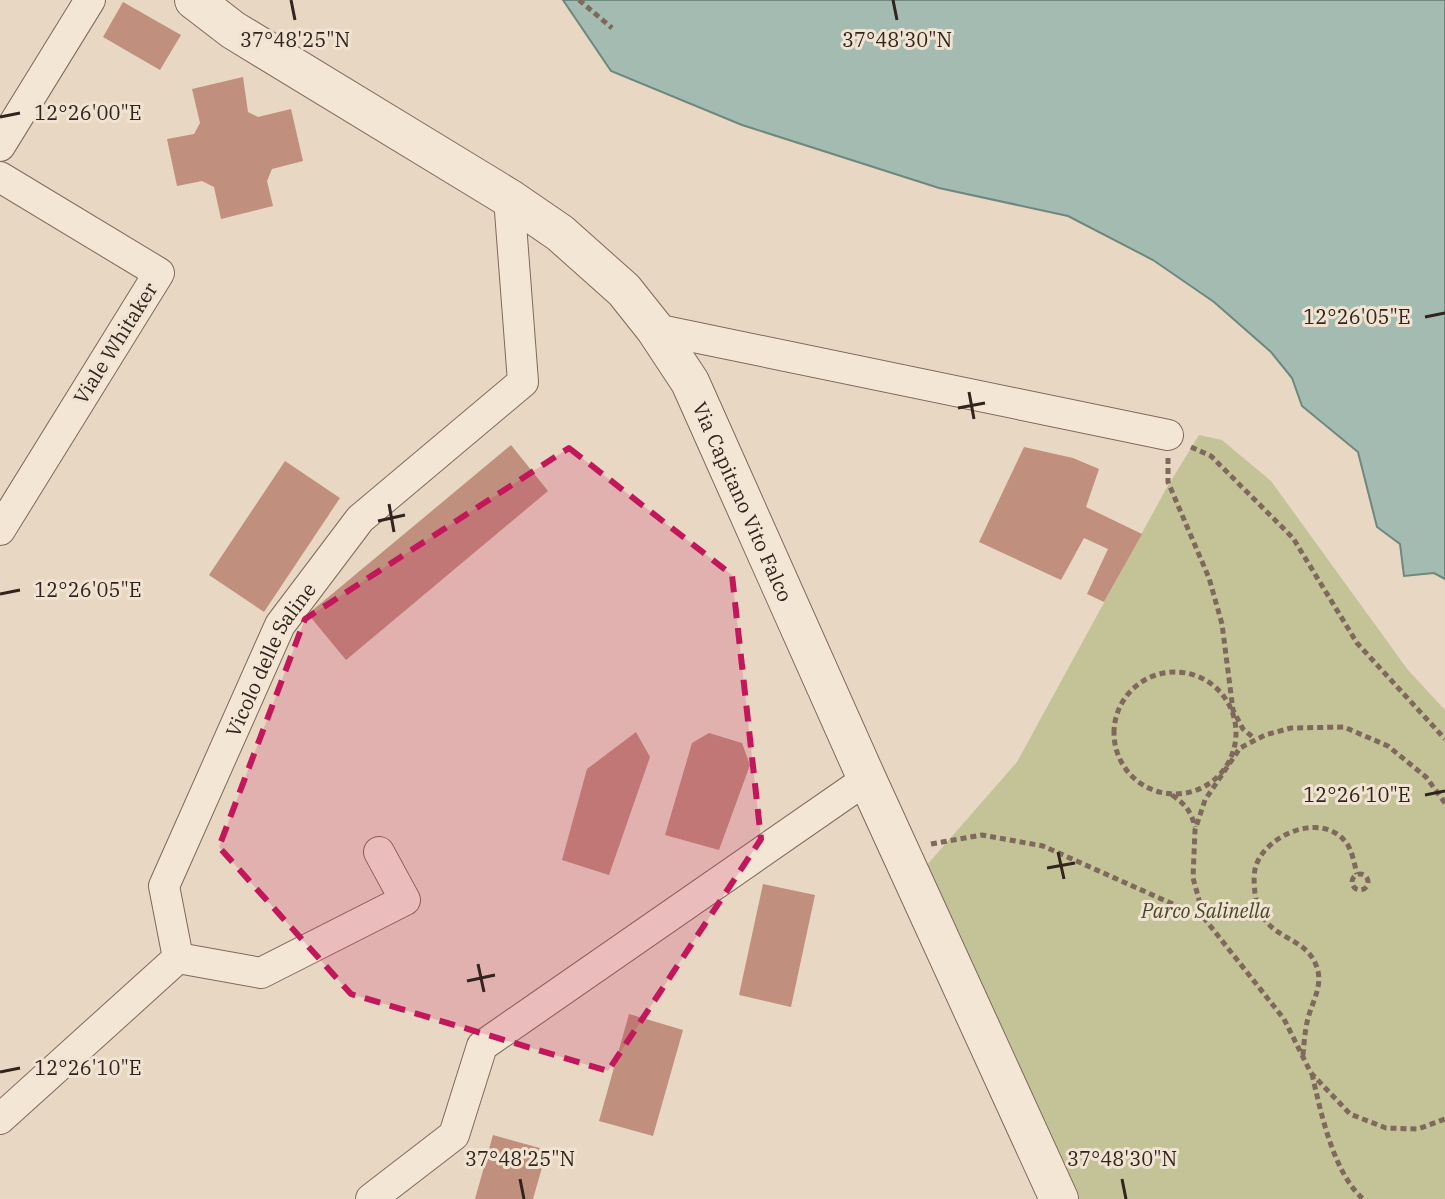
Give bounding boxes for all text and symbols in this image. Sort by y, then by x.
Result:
text: 37°48'25"N [240,26,350,53]
text: 37°48'30"N [842,26,952,53]
text: 12°26'00"E [34,99,142,126]
street label: Viale Whitaker [67,277,163,409]
text: 12°26'05"E [1303,303,1411,330]
street label: Via Capitano Vito Falco [687,397,800,606]
text: 12°26'05"E [34,576,142,603]
street label: Vicolo delle Saline [219,576,321,741]
text: 12°26'10"E [1303,781,1411,808]
park label: Parco Salinella [1140,897,1271,924]
text: 12°26'10"E [34,1054,142,1081]
text: 37°48'25"N [465,1145,575,1172]
text: 37°48'30"N [1067,1145,1177,1172]

